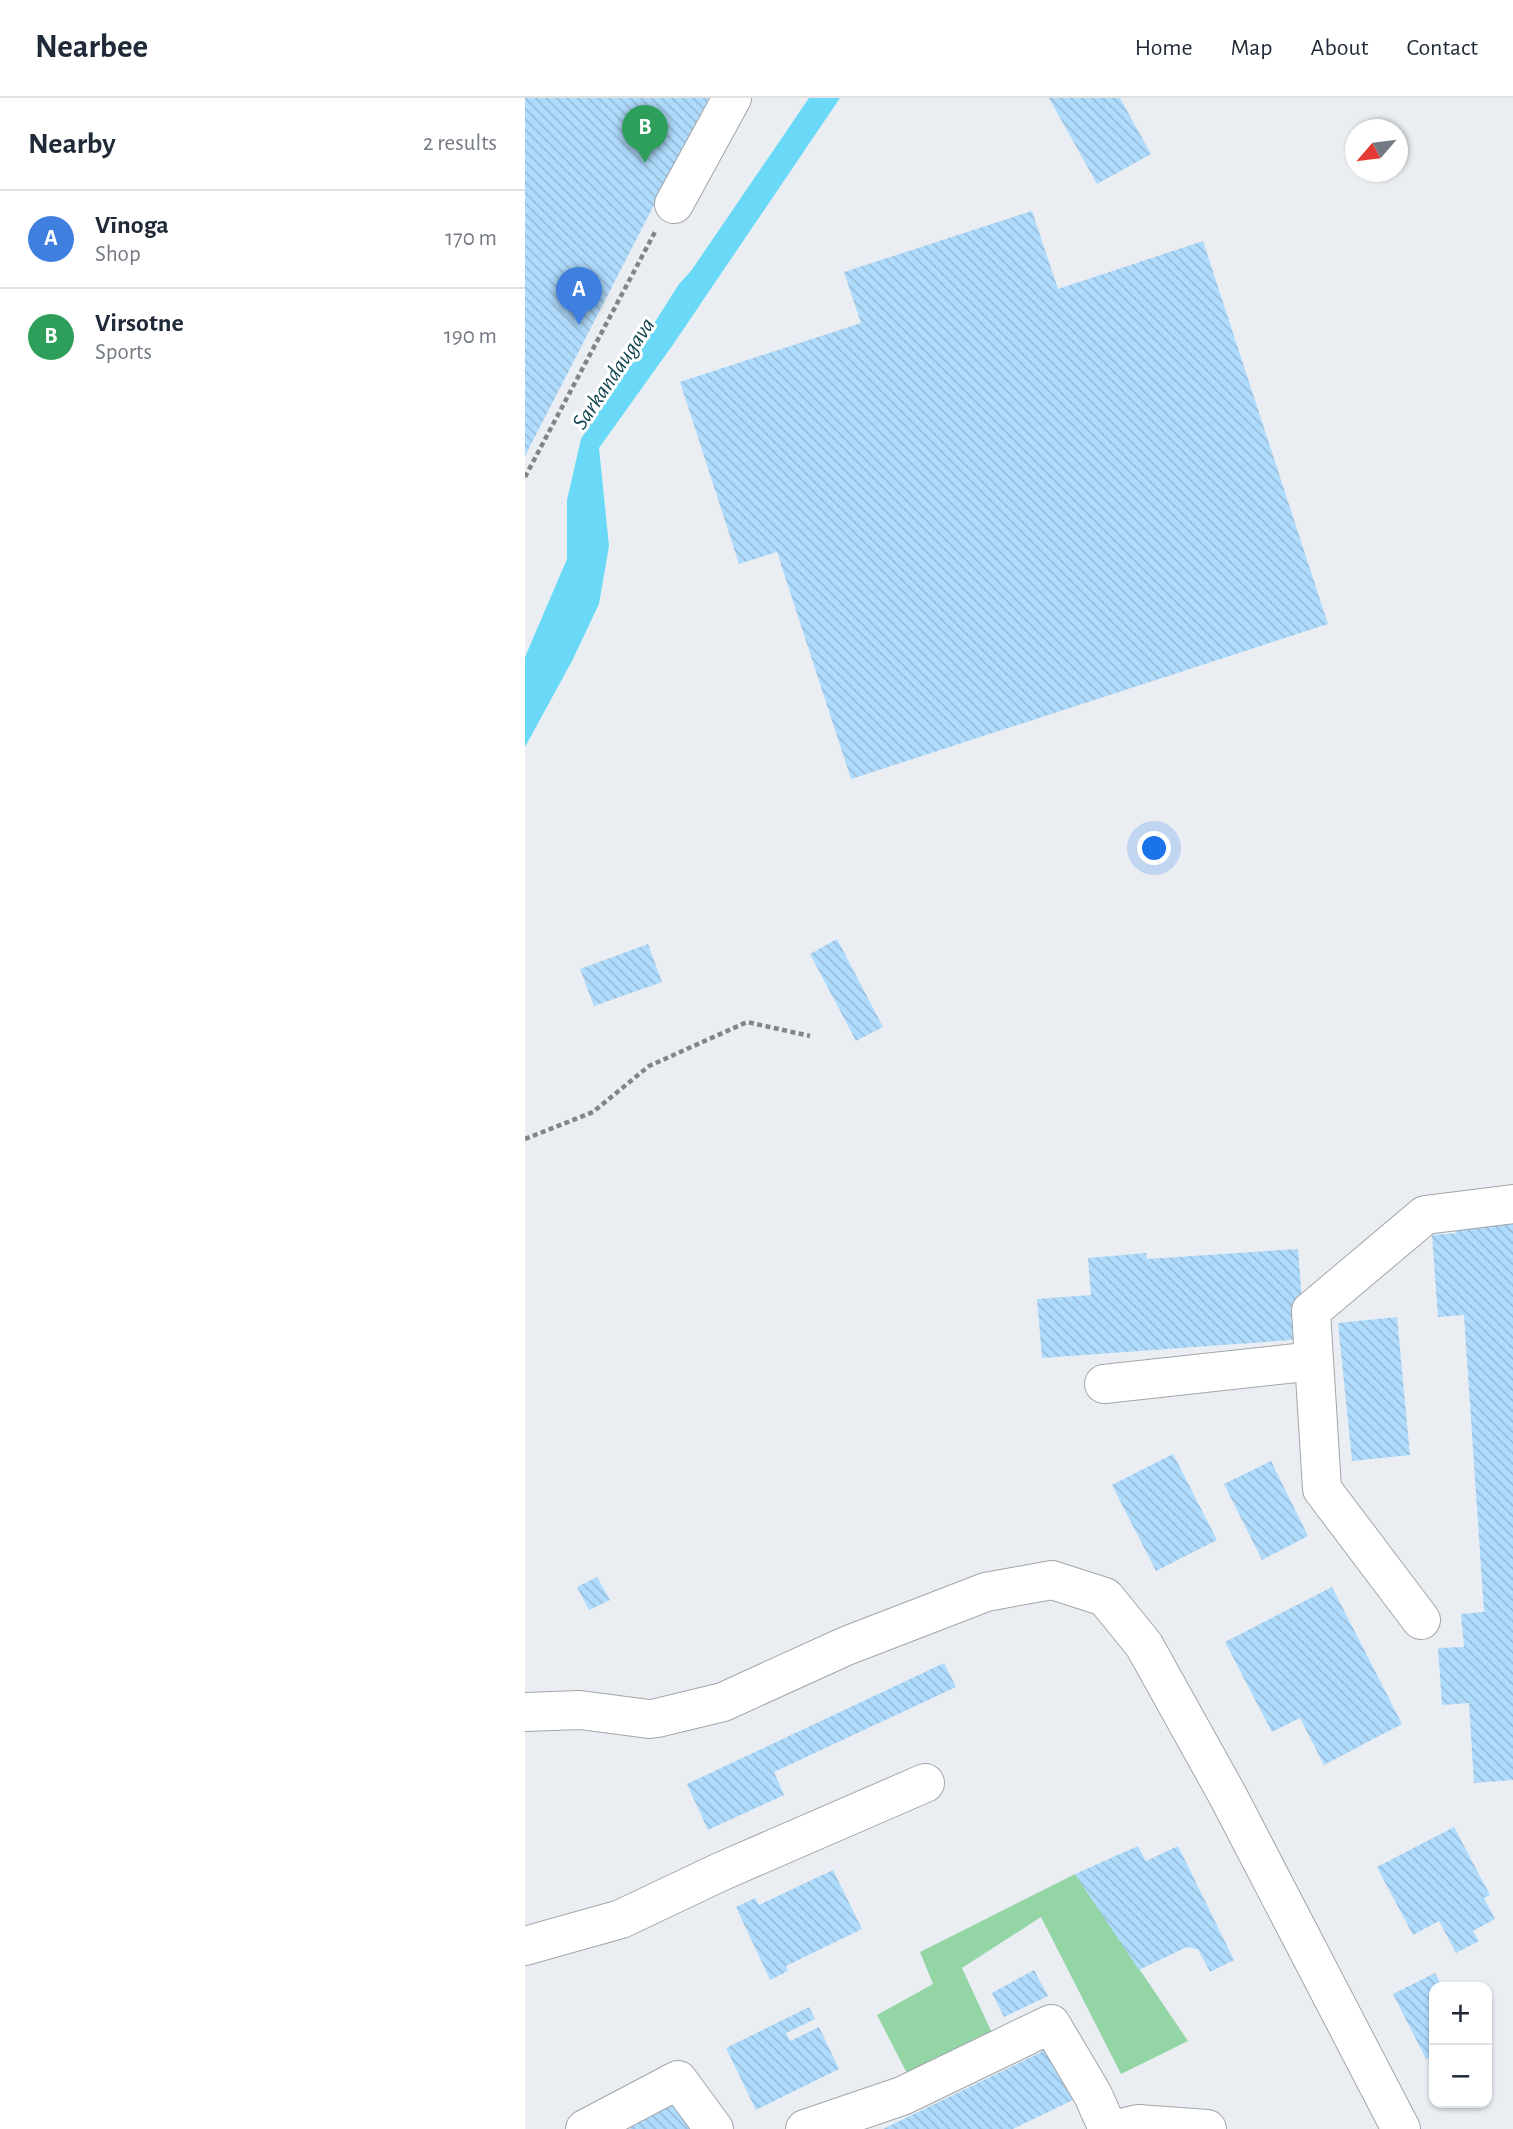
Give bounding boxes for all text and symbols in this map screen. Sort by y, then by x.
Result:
text: Nearbee [35,31,148,64]
text: Home [1135,36,1193,60]
text: Map [1231,36,1273,60]
text: About [1311,36,1368,60]
text: Contact [1406,36,1478,60]
pin: B [622,105,668,163]
north arrow [1345,119,1408,182]
text: Nearby [28,129,116,159]
text: 2 results [423,132,497,155]
text: Vīnoga [95,212,169,238]
text: A [44,227,58,250]
text: 170 m [445,227,497,250]
text: Shop [95,243,141,266]
pin: A [556,267,602,325]
text: Virsotne [95,310,184,336]
water label: Sarkandaugava [568,314,660,434]
text: B [44,325,58,348]
text: 190 m [444,325,497,348]
text: Sports [95,341,152,364]
your location [1137,831,1171,865]
map controls [1429,1982,1492,2108]
button: + [1429,1982,1492,2045]
button: − [1429,2045,1492,2108]

